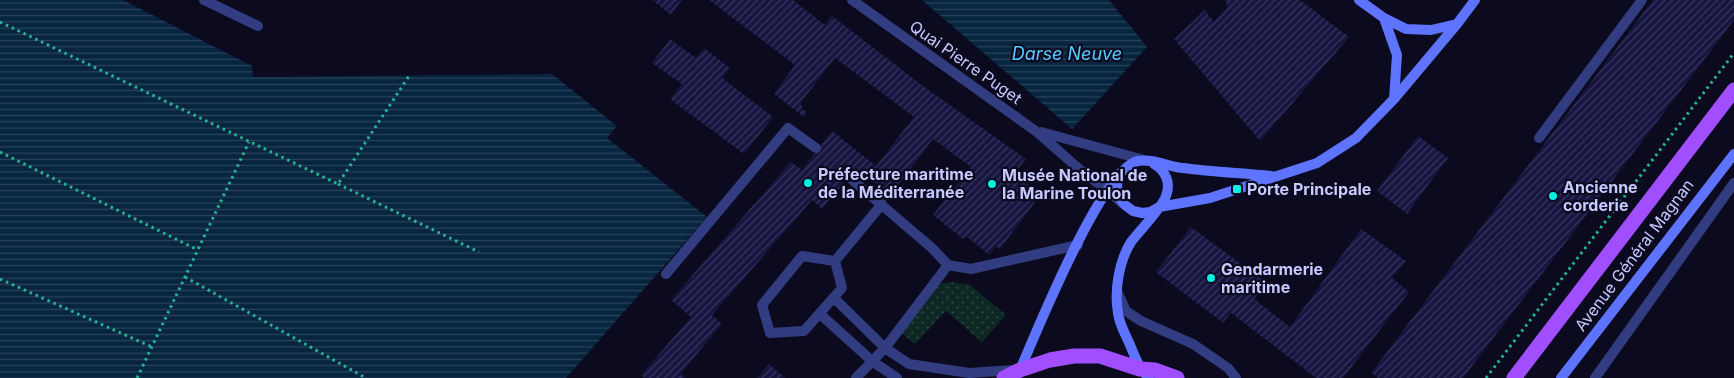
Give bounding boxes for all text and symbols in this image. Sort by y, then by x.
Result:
street label: Quai Pierre Puget [906,16,1026,108]
water label: Darse Neuve [1012,43,1122,64]
place label: Préfecture maritime de la Méditerranée [818,164,973,202]
place label: Musée National de la Marine Toulon [1002,165,1147,203]
street label: Avenue Général Magnan [1570,175,1698,335]
marker: Préfecture maritime de la Méditerranée [802,177,814,189]
place label: Ancienne corderie [1563,177,1638,215]
marker: Musée National de la Marine Toulon [986,178,998,190]
place label: Porte Principale [1247,179,1371,199]
marker: Porte Principale [1231,183,1243,195]
marker: Ancienne corderie [1547,190,1559,202]
place label: Gendarmerie maritime [1221,259,1323,297]
marker: Gendarmerie maritime [1205,272,1217,284]

